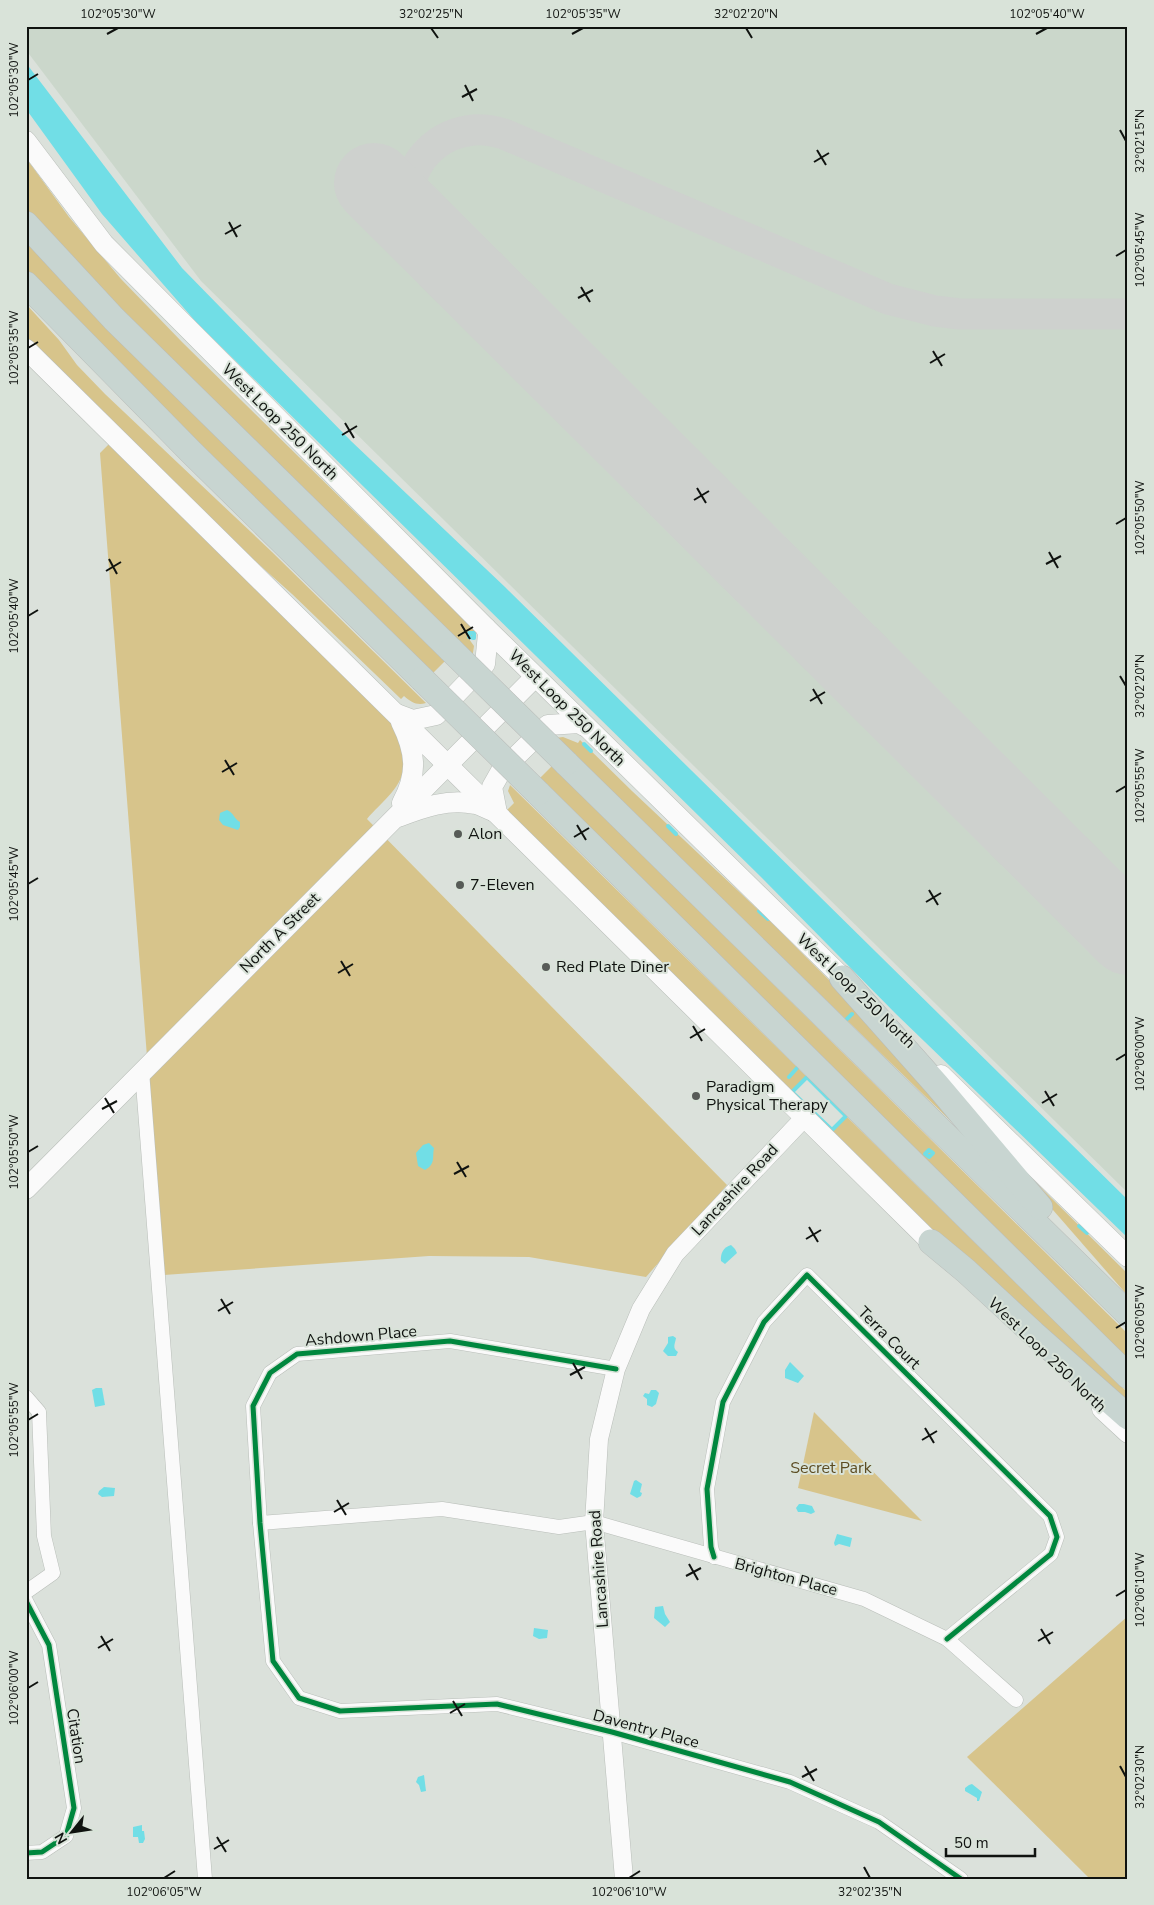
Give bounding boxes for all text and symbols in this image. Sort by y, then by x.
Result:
text: 102°05'30"W [80,6,156,22]
text: 32°02'25"N [399,6,463,22]
text: 102°05'35"W [545,6,621,22]
text: 32°02'20"N [714,6,778,22]
text: 102°05'40"W [1009,6,1085,22]
text: 102°05'30"W [6,42,22,118]
text: 32°02'15"N [1132,109,1148,173]
text: 102°05'45"W [1132,212,1148,288]
text: 102°05'35"W [6,310,22,386]
street label: West Loop 250 North [217,359,343,485]
text: 102°05'50"W [1132,480,1148,556]
text: 102°05'40"W [6,578,22,654]
street label: West Loop 250 North [504,645,630,771]
text: 32°02'20"N [1132,654,1148,718]
text: 102°05'55"W [1132,748,1148,824]
place label: Alon [468,823,502,845]
marker: Alon [452,828,464,840]
text: 102°05'45"W [6,846,22,922]
place label: 7-Eleven [470,874,535,896]
marker: 7-Eleven [454,879,466,891]
street label: North A Street [235,888,325,978]
street label: West Loop 250 North [792,929,920,1053]
place label: Red Plate Diner [556,956,669,978]
marker: Red Plate Diner [540,961,552,973]
text: 102°06'00"W [1132,1016,1148,1092]
place label: Paradigm Physical Therapy [706,1076,829,1116]
marker: Paradigm Physical Therapy [690,1090,702,1102]
text: 102°05'50"W [6,1114,22,1190]
street label: Lancashire Road [687,1139,783,1241]
text: 102°06'05"W [1132,1284,1148,1360]
street label: West Loop 250 North [983,1293,1111,1417]
street label: Terra Court [853,1302,926,1375]
street label: Ashdown Place [304,1320,418,1352]
text: 102°05'55"W [6,1382,22,1458]
park label: Secret Park [790,1457,873,1479]
street label: Lancashire Road [584,1509,614,1629]
text: 102°06'10"W [1132,1552,1148,1628]
street label: Brighton Place [732,1553,840,1601]
text: 102°06'00"W [6,1650,22,1726]
street label: Daventry Place [590,1704,702,1754]
street label: Citation [61,1707,91,1765]
text: 32°02'30"N [1132,1745,1148,1809]
north arrow [48,1808,98,1858]
scale bar [946,1825,1035,1857]
text: N [50,1829,72,1848]
text: 50 m [954,1833,989,1853]
text: 102°06'05"W [126,1884,202,1900]
text: 102°06'10"W [591,1884,667,1900]
text: 32°02'35"N [838,1884,902,1900]

